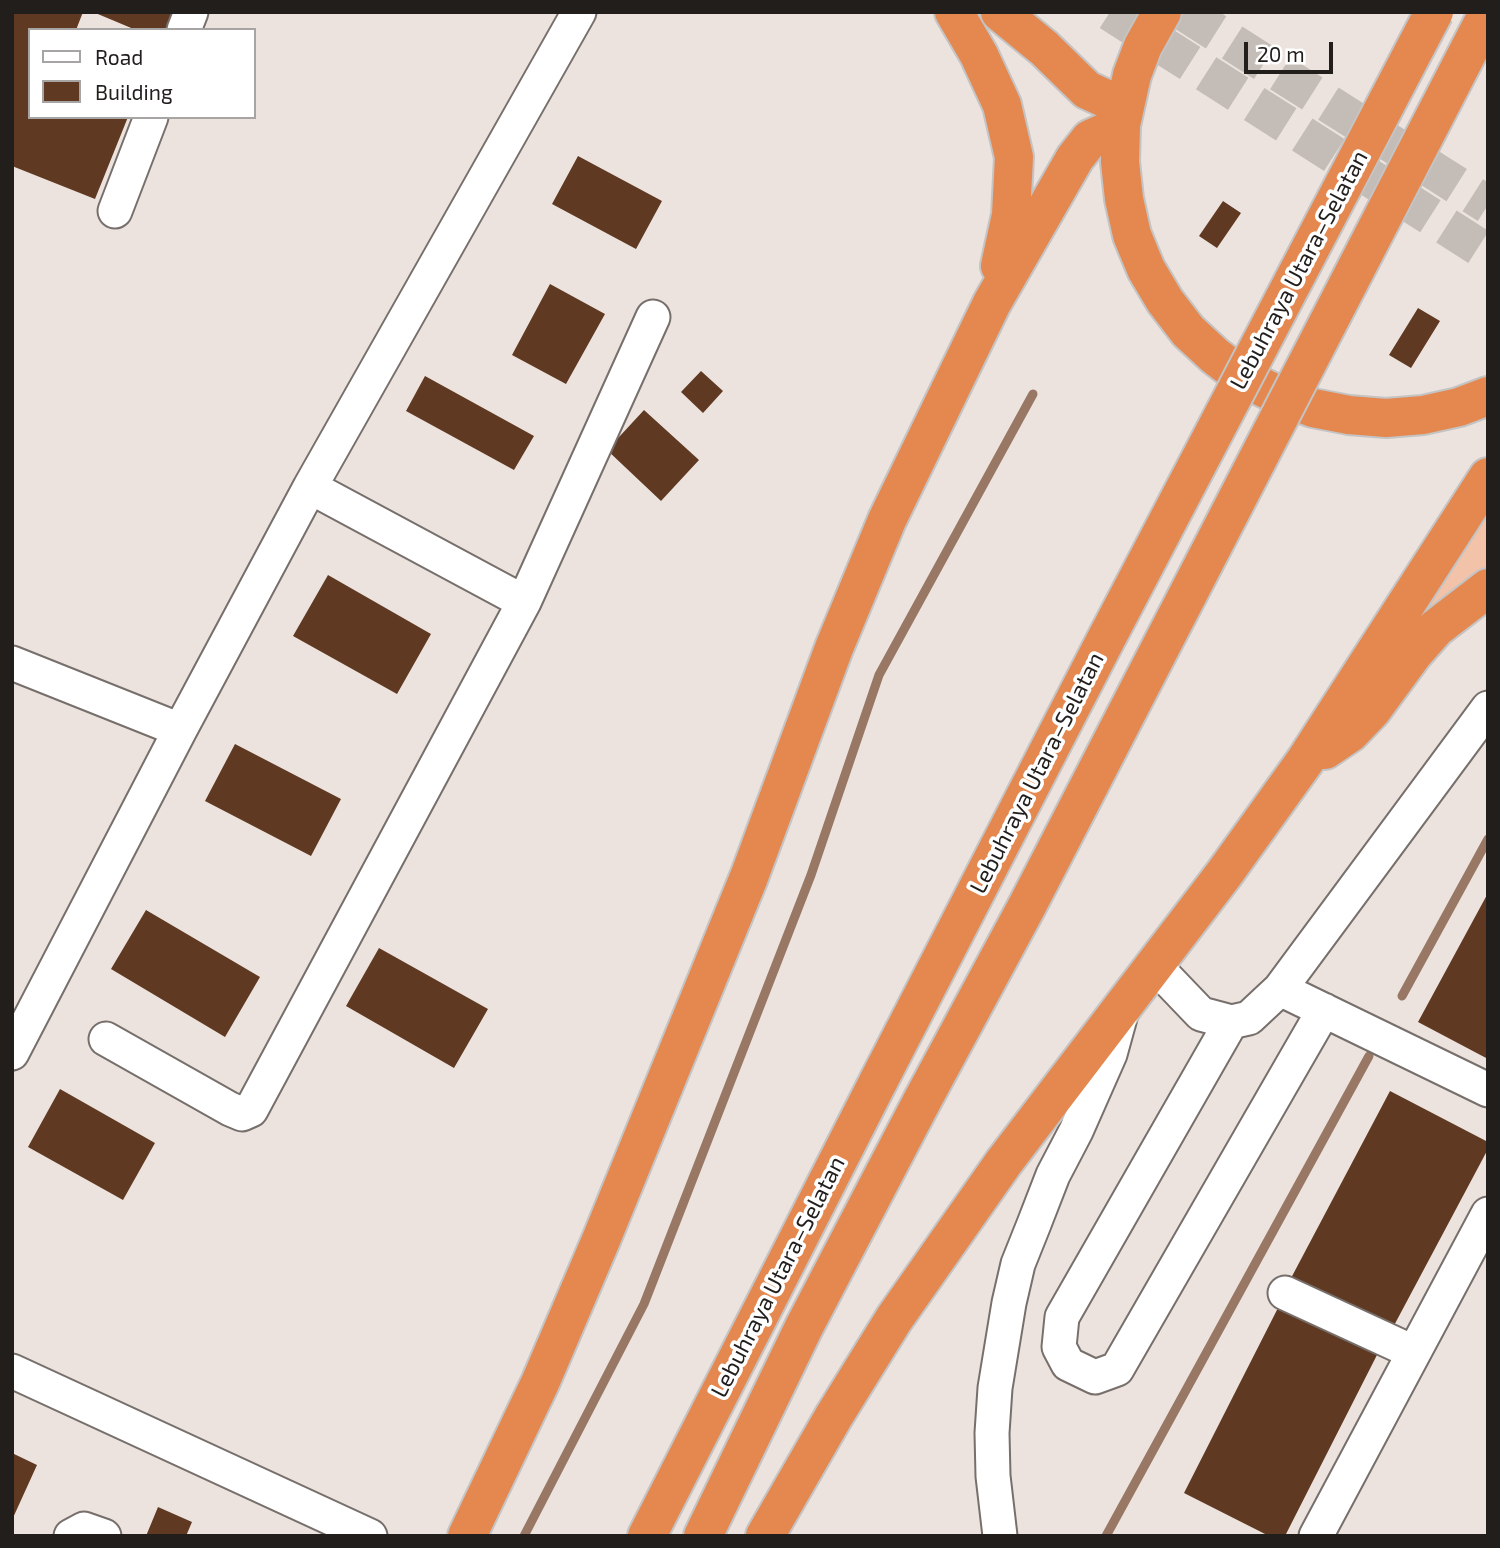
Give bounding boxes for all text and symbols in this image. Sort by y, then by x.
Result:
legend [28,28,256,119]
scale bar [1248,28,1337,72]
text: 20 m [1257,41,1305,66]
text: Road [95,44,143,69]
text: Building [95,79,173,104]
street label: Lebuhraya Utara–Selatan [1224,146,1374,394]
street label: Lebuhraya Utara–Selatan [964,648,1110,898]
street label: Lebuhraya Utara–Selatan [705,1152,851,1402]

